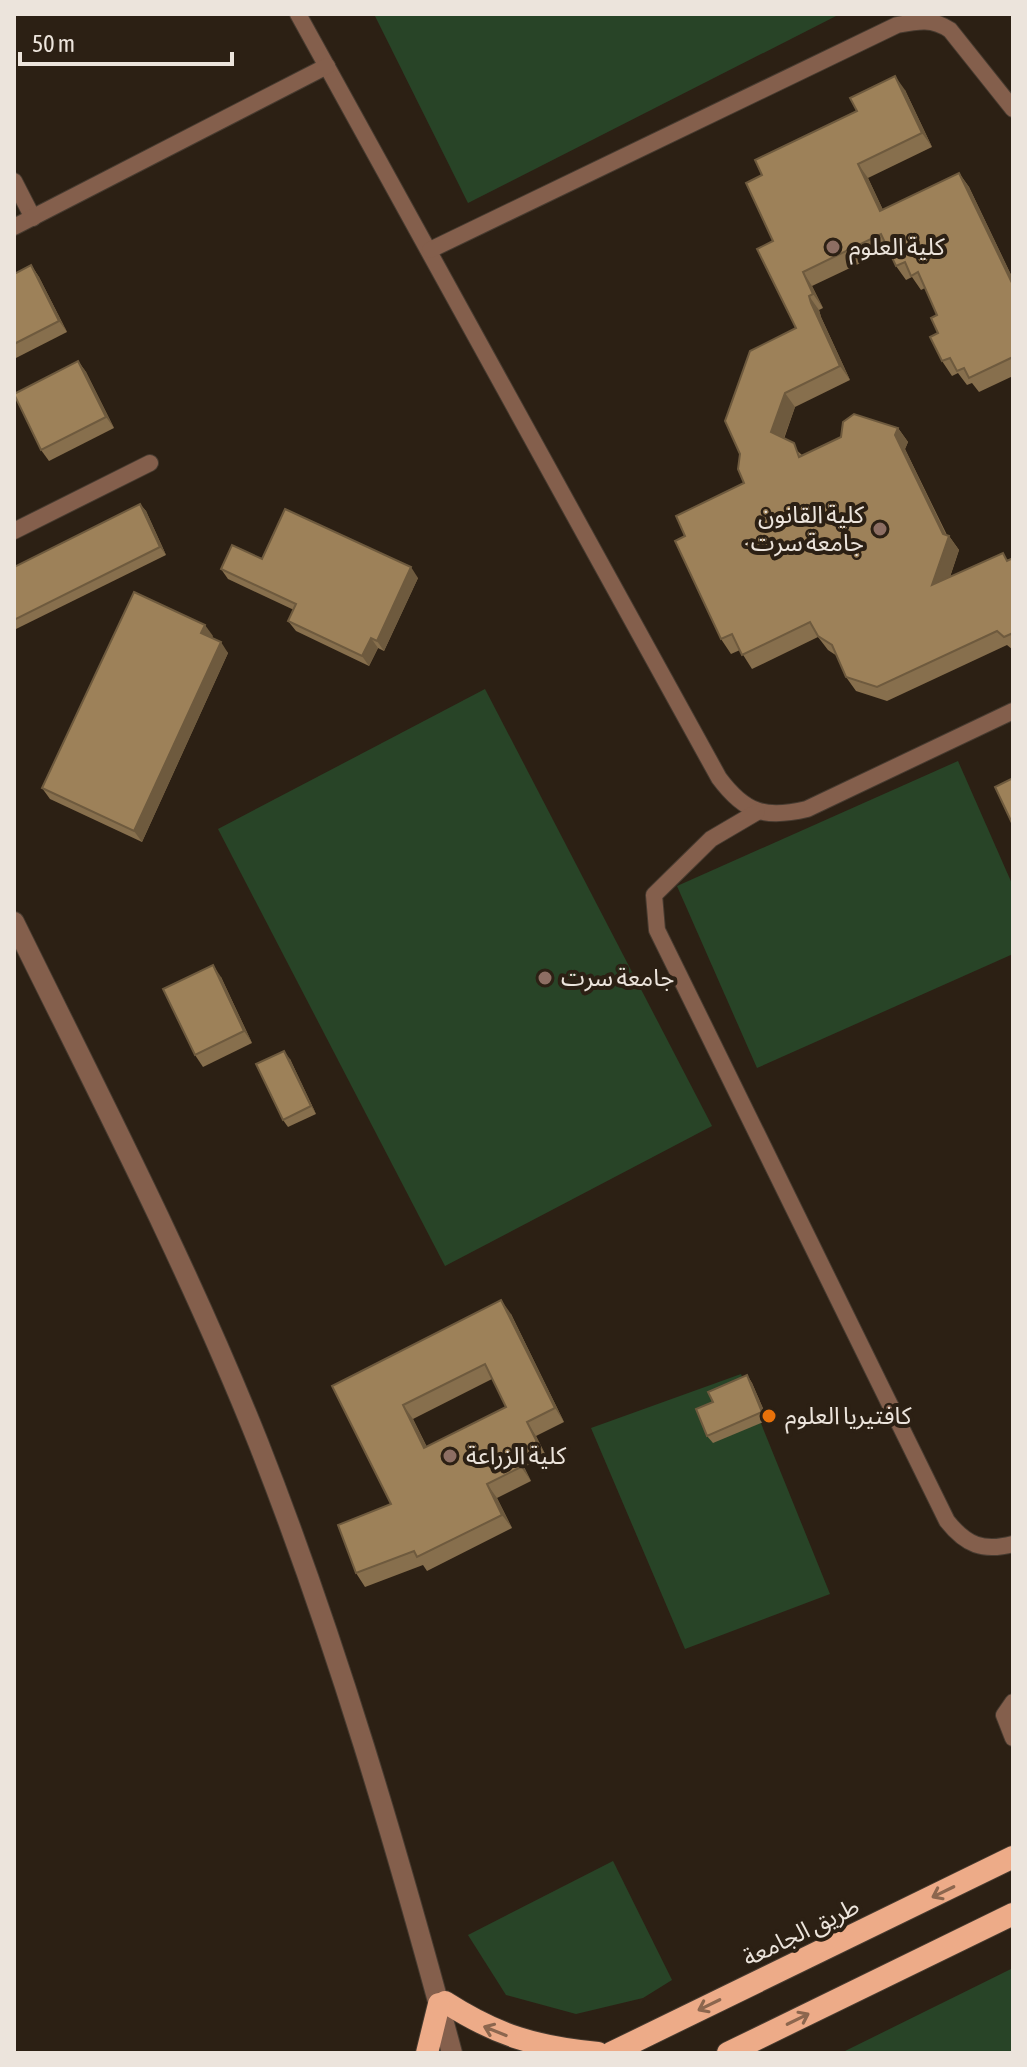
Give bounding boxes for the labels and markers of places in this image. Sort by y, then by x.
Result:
place label: كلية العلوم [849,233,946,265]
marker: كلية العلوم [824,238,842,256]
place label: كلية القانون -جامعة سرت [745,501,865,557]
marker: كلية القانون -جامعة سرت [871,520,889,538]
place label: جامعة سرت [561,964,674,992]
marker: جامعة سرت [536,969,554,987]
place label: كافتيريا العلوم [785,1402,912,1434]
marker: كافتيريا العلوم [760,1407,778,1425]
place label: كلية الزراعة [466,1442,567,1470]
marker: كلية الزراعة [441,1447,459,1465]

